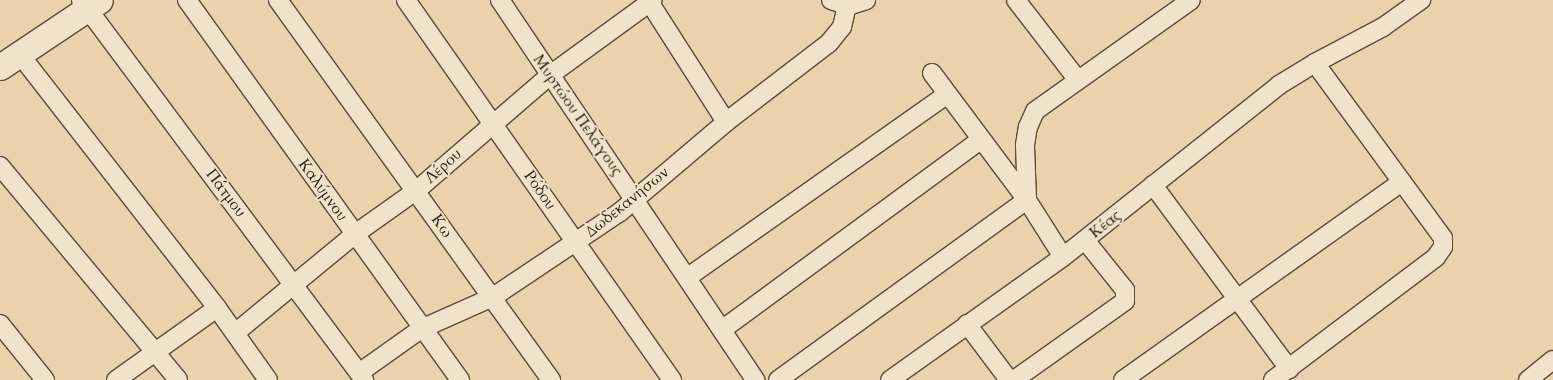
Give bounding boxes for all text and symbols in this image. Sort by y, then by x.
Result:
street label: Μυρτώου Πελάγους [529,51,627,179]
street label: Λέρου [421,144,465,188]
street label: Καλύμνου [294,155,352,225]
street label: Δωδεκανήσων [581,162,673,242]
street label: Πάτμου [202,165,250,221]
street label: Ρόδου [520,167,560,213]
street label: Κέας [1085,206,1125,242]
street label: Κω [427,211,457,241]

